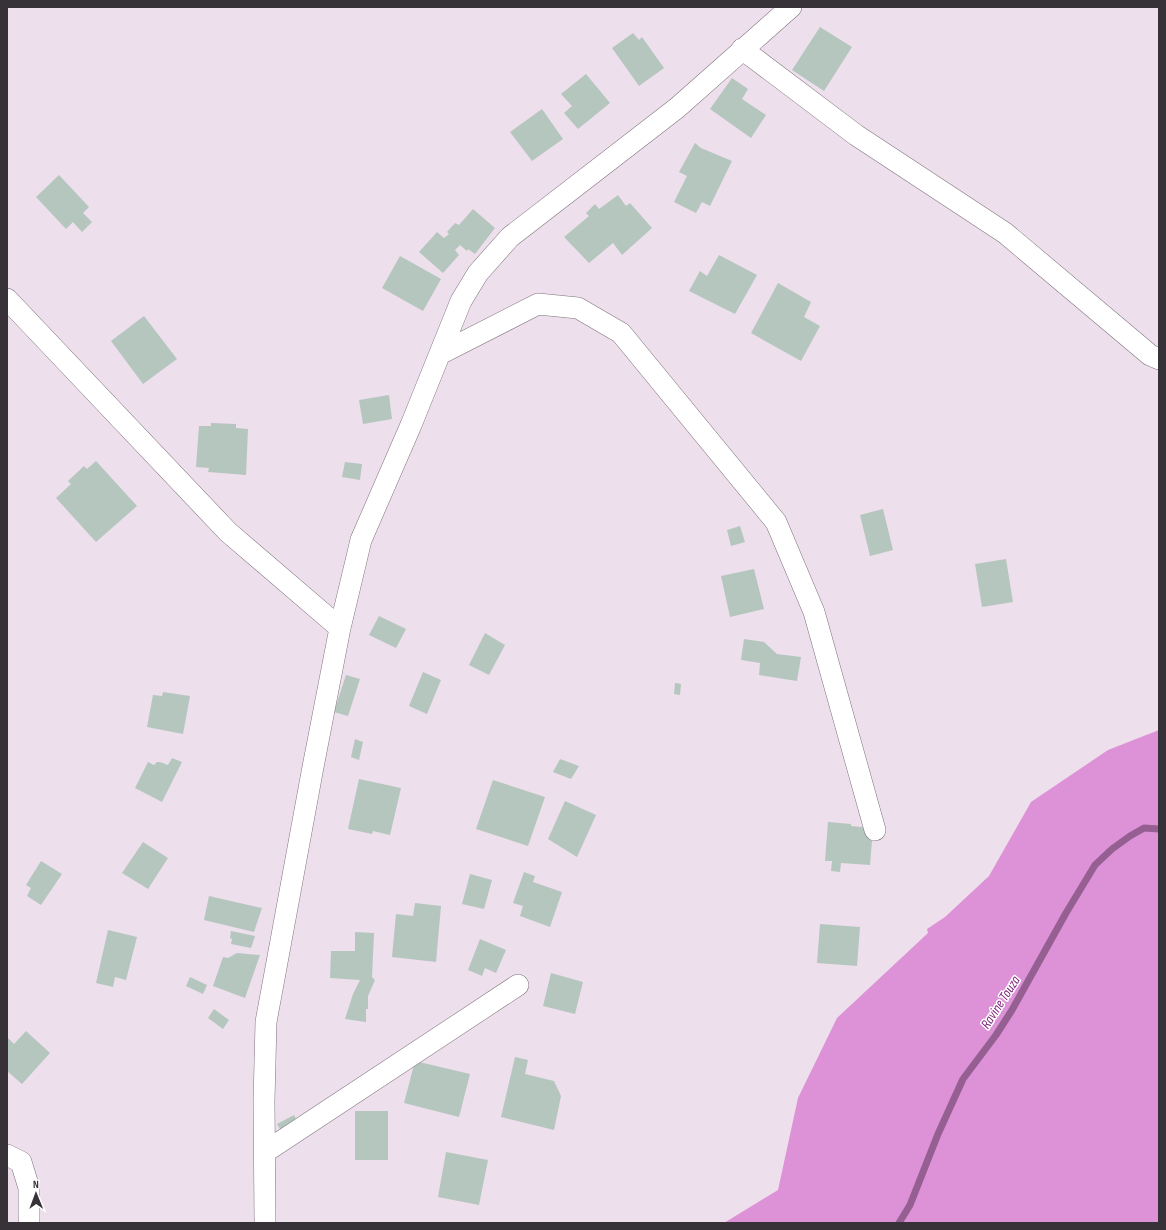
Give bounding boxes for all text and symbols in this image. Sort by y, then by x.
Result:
water label: Ravine Touza [977,972,1024,1032]
north arrow [16,1174,56,1214]
text: N [33,1178,39,1191]

